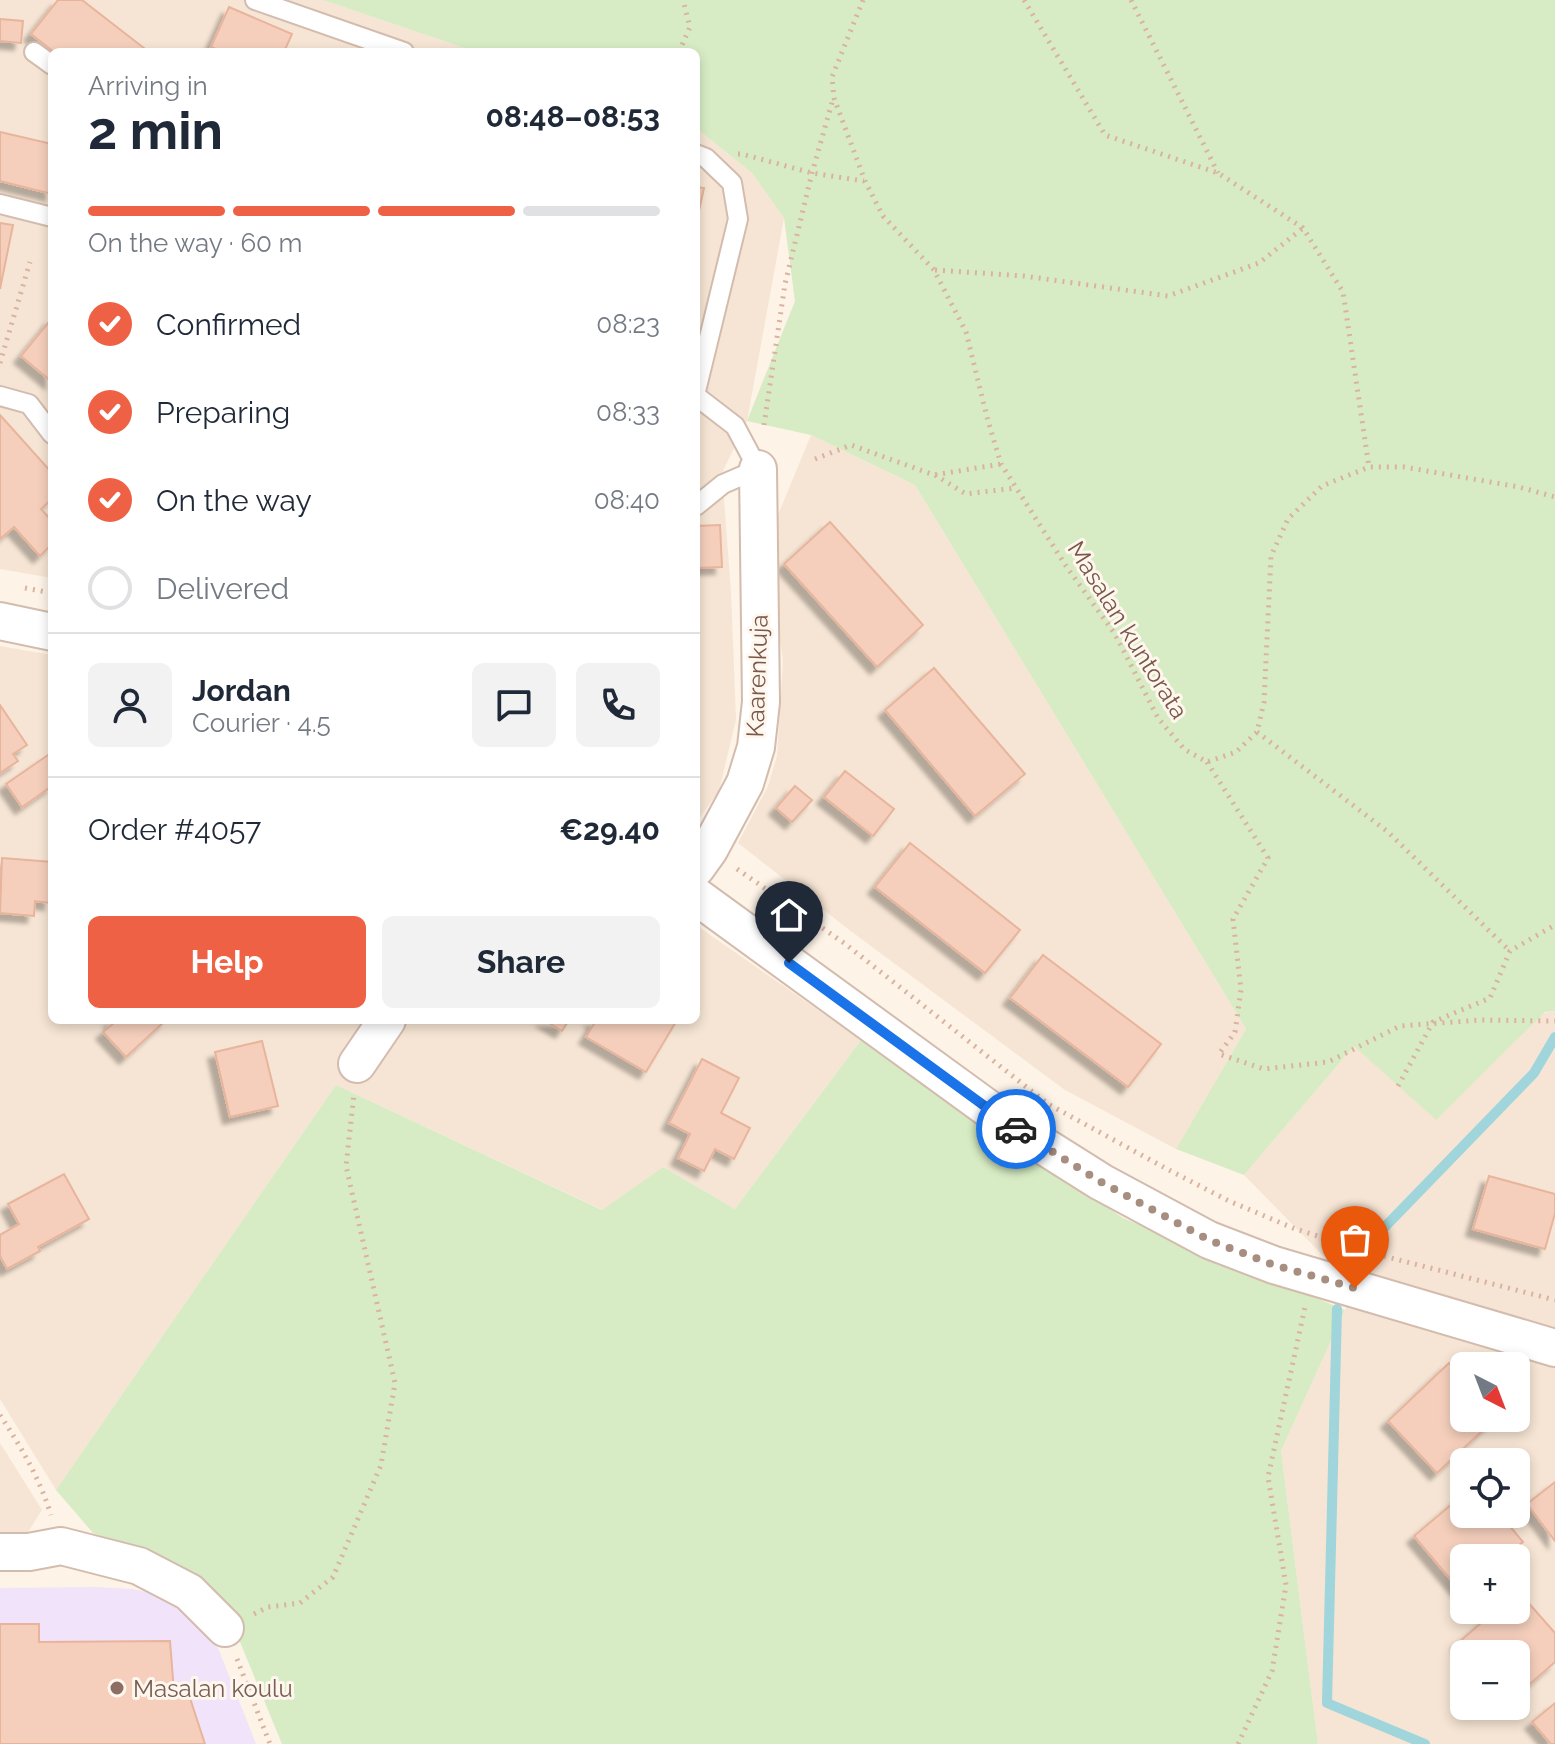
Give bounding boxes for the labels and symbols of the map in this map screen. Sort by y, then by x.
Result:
street label: Masalan kuntorata [1062,536,1194,724]
street label: Kaarenkuja [740,614,774,738]
pin [755,881,823,963]
courier [976,1089,1056,1169]
pin [1321,1206,1389,1288]
north arrow [1450,1352,1530,1432]
place label: Masalan koulu [133,1674,293,1703]
marker: Masalan koulu [108,1679,126,1697]

